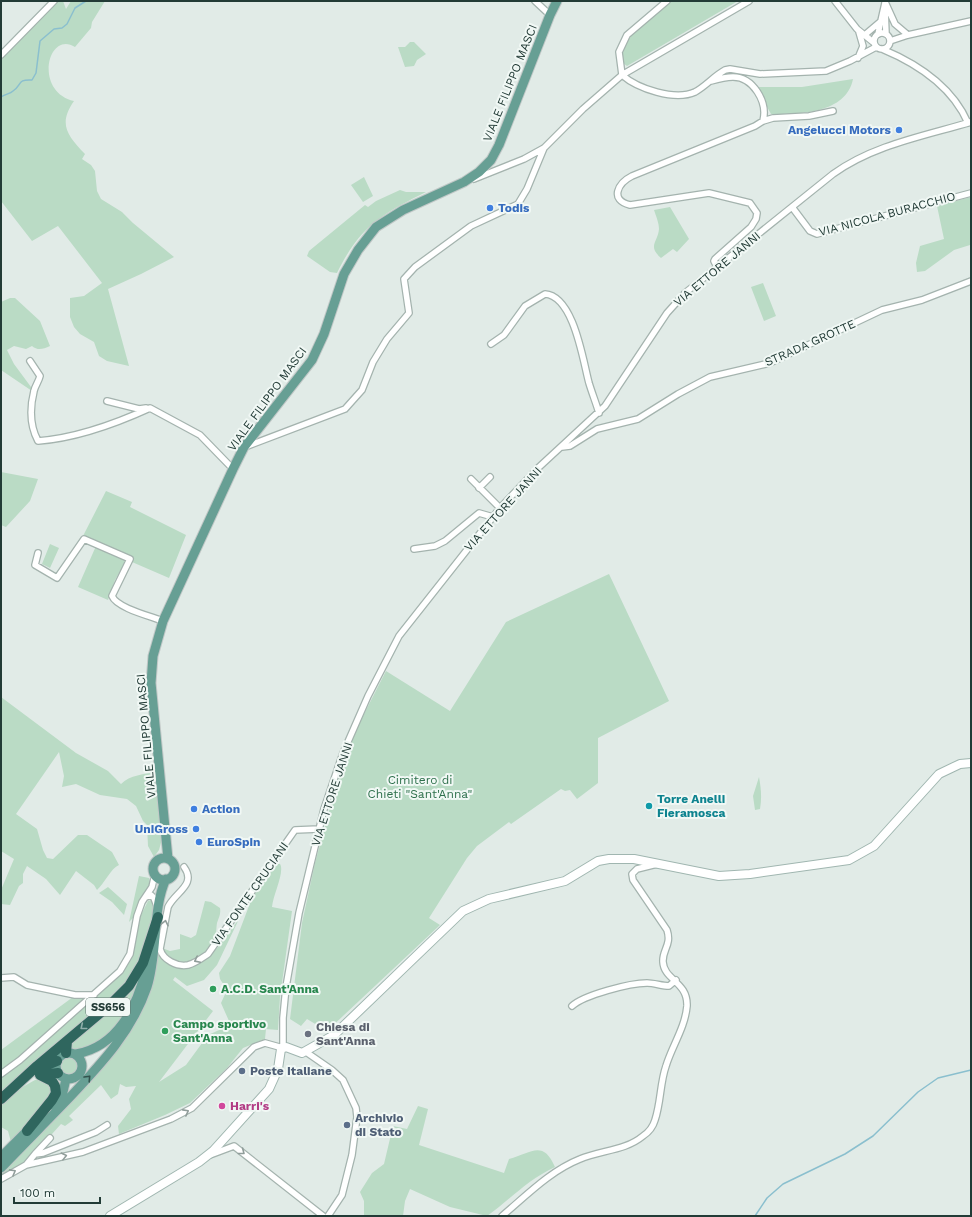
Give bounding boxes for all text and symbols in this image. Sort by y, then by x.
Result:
street label: VIALE FILIPPO MASCI [480,22,540,144]
place label: Angelucci Motors [788,123,892,137]
marker: Angelucci Motors [894,125,904,135]
street label: VIA NICOLA BURACCHIO [817,189,957,239]
place label: Todis [498,201,530,215]
marker: Todis [485,203,495,213]
street label: VIA ETTORE JANNI [671,229,763,309]
street label: STRADA GROTTE [762,317,858,369]
street label: VIALE FILIPPO MASCI [225,344,309,454]
street label: VIA ETTORE JANNI [461,464,545,554]
street label: VIALE FILIPPO MASCI [134,673,158,799]
street label: VIA ETTORE JANNI [309,740,355,848]
park label: Cimitero di Chieti "Sant'Anna" [368,773,473,801]
place label: Torre Anelli Fieramosca [657,792,725,820]
marker: Torre Anelli Fieramosca [644,801,654,811]
place label: Action [202,802,240,816]
marker: Action [189,804,199,814]
place label: UniGross [135,822,189,836]
marker: UniGross [191,824,201,834]
place label: EuroSpin [207,835,260,849]
marker: EuroSpin [194,837,204,847]
street label: VIA FONTE CRUCIANI [209,839,291,949]
one-way arrow [160,920,168,926]
one-way arrow [194,956,201,963]
place label: A.C.D. Sant'Anna [221,982,319,996]
marker: A.C.D. Sant'Anna [208,984,218,994]
road number: SS656 [86,998,130,1016]
place label: Campo sportivo Sant'Anna [173,1017,266,1045]
place label: Chiesa di Sant'Anna [316,1020,376,1048]
one-way arrow [81,1023,88,1030]
marker: Campo sportivo Sant'Anna [160,1026,170,1036]
marker: Chiesa di Sant'Anna [303,1029,313,1039]
place label: Poste Italiane [250,1064,332,1078]
marker: Poste Italiane [237,1066,247,1076]
one-way arrow [83,1075,90,1082]
place label: Harri's [230,1099,270,1113]
marker: Harri's [217,1101,227,1111]
one-way arrow [181,1109,189,1117]
place label: Archivio di Stato [355,1111,403,1139]
marker: Archivio di Stato [342,1120,352,1130]
one-way arrow [238,1148,245,1155]
one-way arrow [61,1153,67,1161]
one-way arrow [9,1169,17,1177]
scale bar [14,1179,100,1205]
text: 100 m [20,1186,55,1200]

